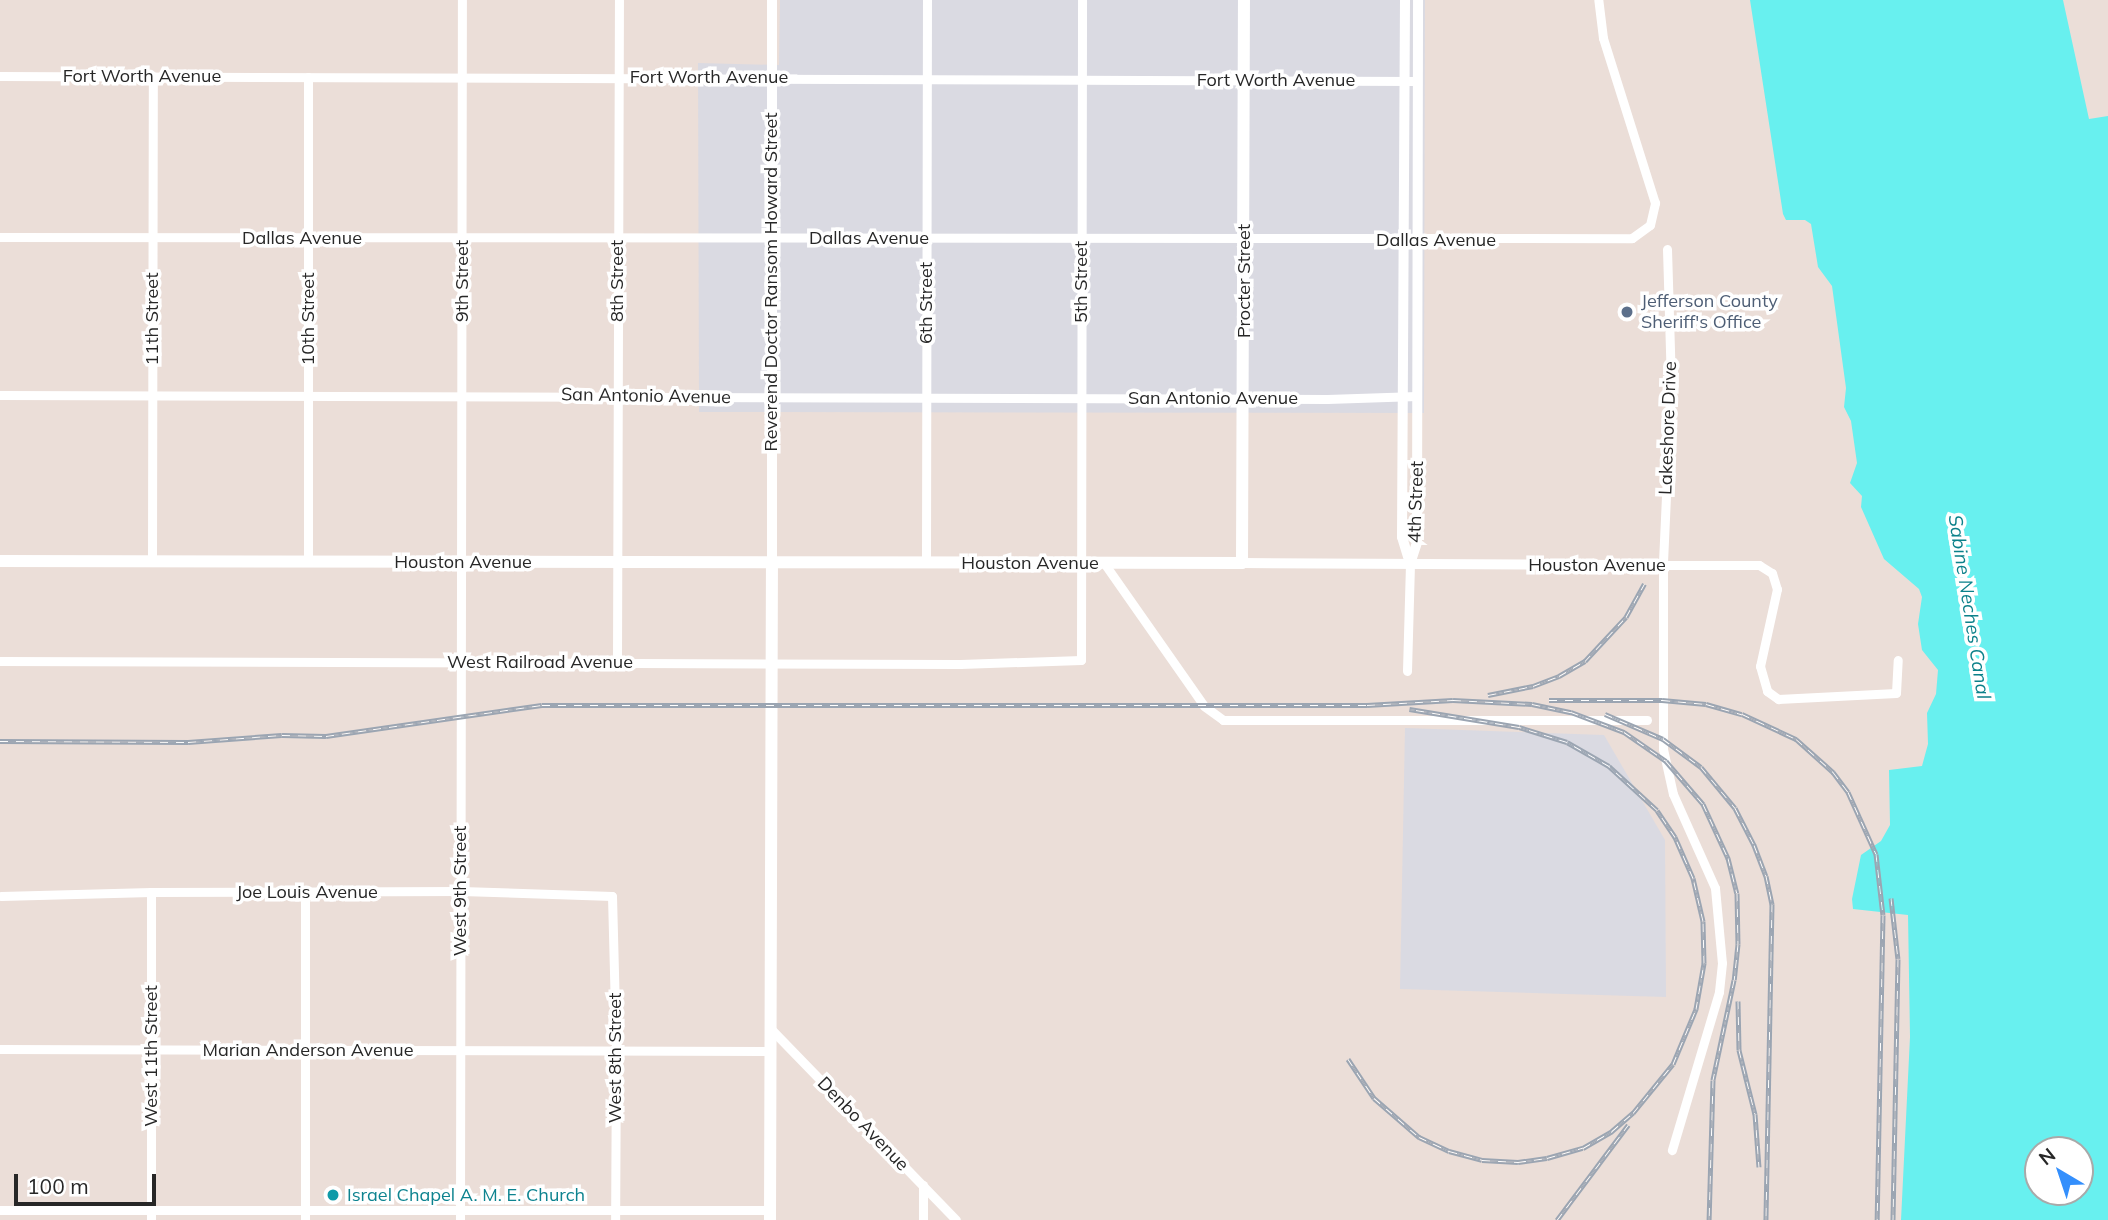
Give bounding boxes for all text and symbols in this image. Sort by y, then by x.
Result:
street label: Fort Worth Avenue [63,65,221,87]
street label: Fort Worth Avenue [630,66,788,88]
street label: Fort Worth Avenue [1197,69,1355,91]
street label: Reverend Doctor Ransom Howard Street [760,112,782,452]
street label: Procter Street [1233,224,1255,338]
street label: Dallas Avenue [242,227,362,249]
street label: Dallas Avenue [809,227,929,249]
street label: Dallas Avenue [1376,229,1496,251]
street label: 9th Street [451,240,473,322]
street label: 8th Street [606,240,628,322]
street label: 5th Street [1070,241,1092,323]
street label: 6th Street [915,262,937,344]
street label: 11th Street [141,273,163,365]
street label: 10th Street [297,273,319,365]
place label: Jefferson County Sheriff's Office [1641,291,1778,334]
marker: Jefferson County Sheriff's Office [1619,304,1635,320]
street label: Lakeshore Drive [1655,361,1681,495]
street label: San Antonio Avenue [561,384,731,408]
street label: San Antonio Avenue [1128,387,1298,409]
street label: 4th Street [1404,461,1428,543]
water label: Sabine Neches Canal [1943,513,1995,701]
street label: Houston Avenue [394,551,532,573]
street label: Houston Avenue [961,552,1099,574]
street label: Houston Avenue [1528,554,1666,576]
street label: West Railroad Avenue [447,651,633,673]
street label: West 9th Street [449,826,471,956]
street label: Joe Louis Avenue [236,881,378,903]
street label: West 11th Street [140,985,162,1127]
street label: West 8th Street [604,993,626,1123]
street label: Marian Anderson Avenue [202,1039,414,1061]
street label: Denbo Avenue [813,1073,913,1175]
north arrow [2024,1136,2094,1206]
text: N [2034,1142,2060,1170]
scale bar [18,1160,159,1204]
text: 100 m [27,1173,89,1199]
place label: Israel Chapel A. M. E. Church [347,1184,585,1206]
marker: Israel Chapel A. M. E. Church [325,1187,341,1203]

